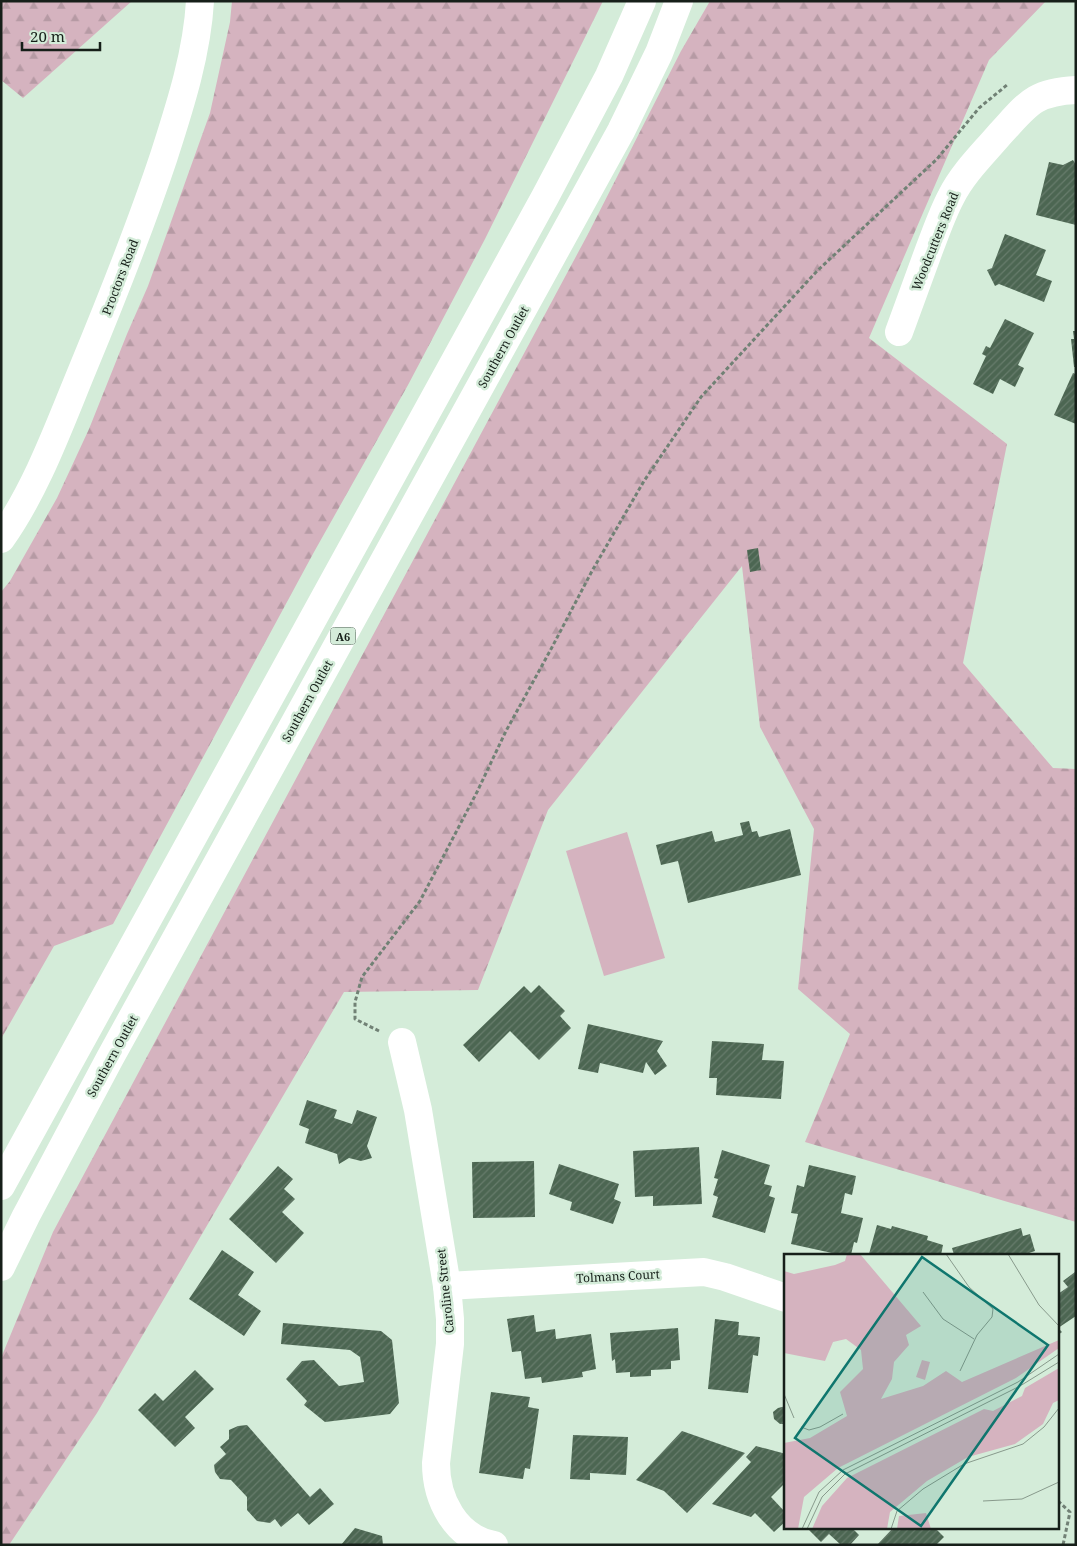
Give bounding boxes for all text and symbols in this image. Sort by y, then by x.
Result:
scale bar [22,20,100,52]
text: 20 m [30,26,65,46]
street label: Woodcutters Road [908,189,963,293]
street label: Proctors Road [98,236,142,317]
street label: Southern Outlet [474,303,532,391]
road number: A6 [330,628,356,644]
street label: Southern Outlet [278,657,336,745]
street label: Southern Outlet [83,1012,141,1100]
street label: Caroline Street [432,1248,458,1334]
inset map [784,1254,1060,1528]
street label: Tolmans Court [576,1265,660,1287]

